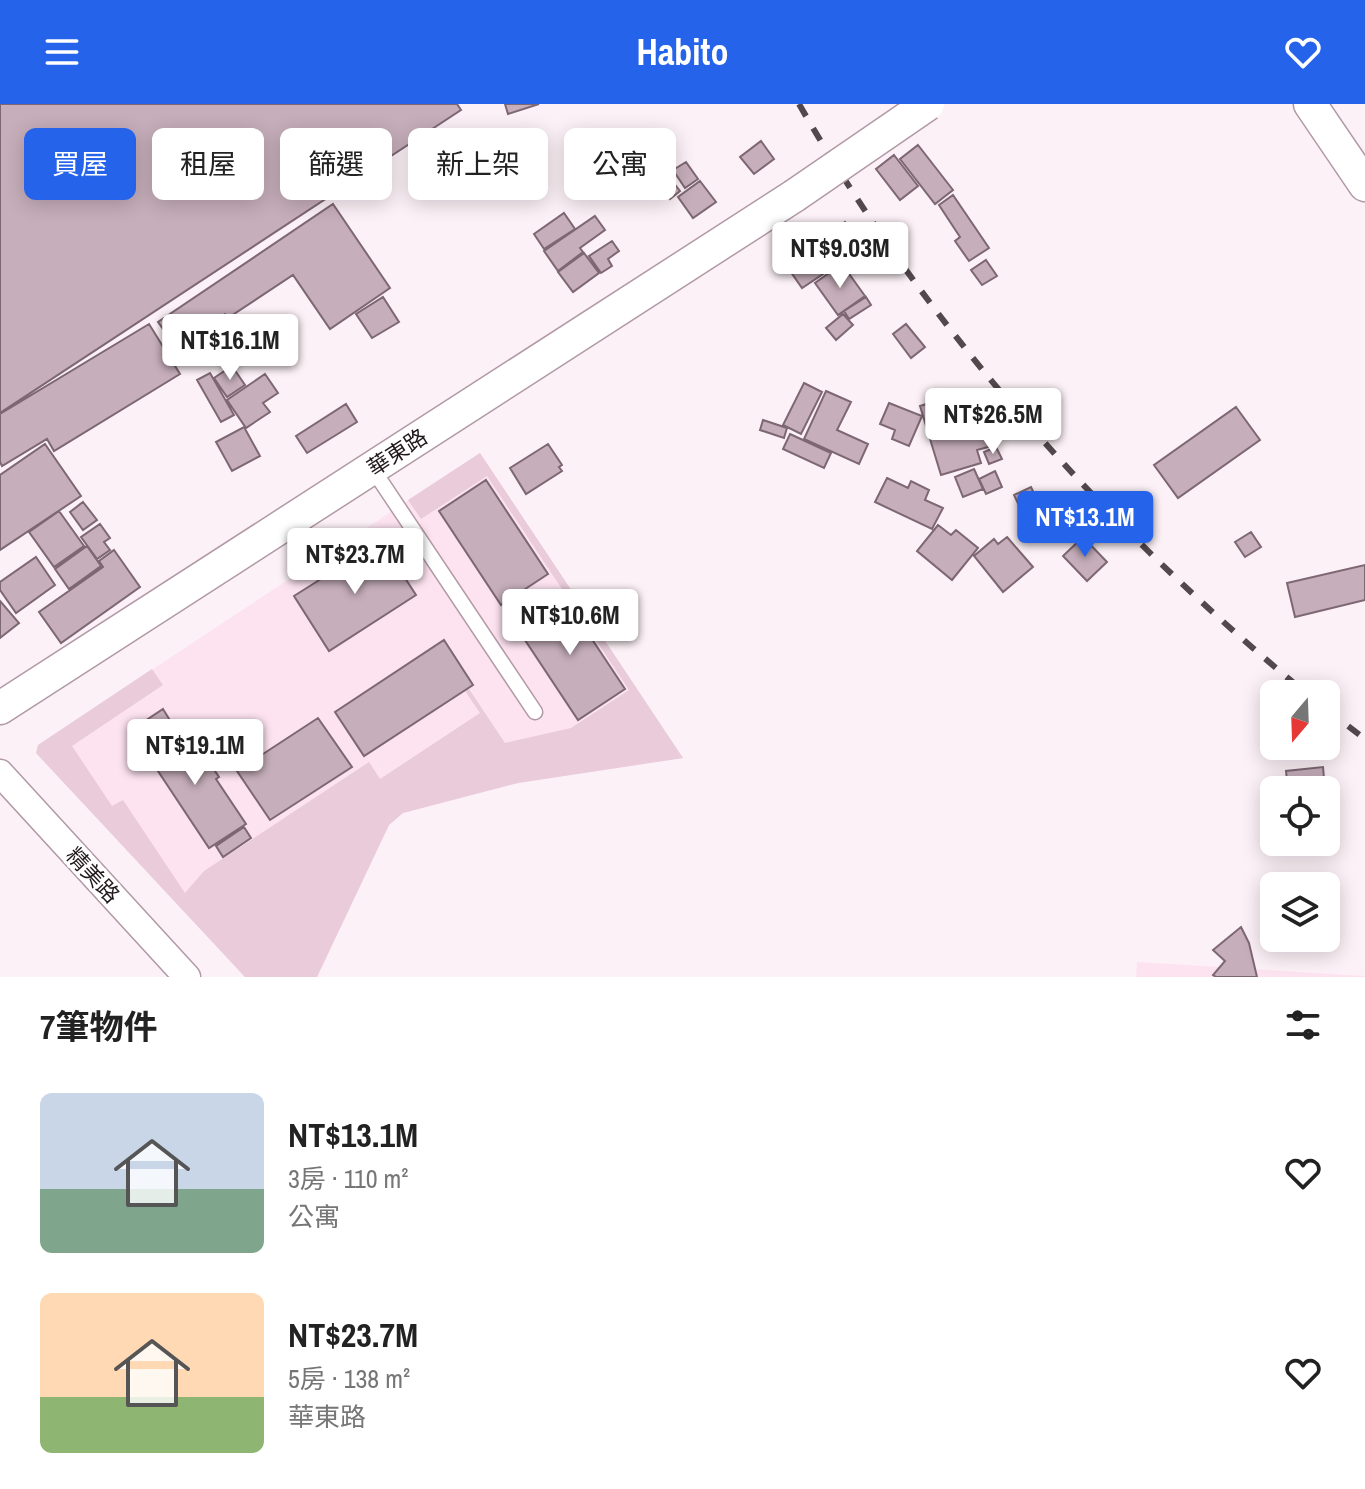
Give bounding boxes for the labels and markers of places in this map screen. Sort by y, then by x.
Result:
pin: NT$9.03M [757,222,923,290]
pin: NT$16.1M [147,314,313,382]
pin: NT$26.5M [910,388,1076,456]
pin: NT$13.1M [1002,491,1168,559]
pin: NT$23.7M [272,528,438,596]
pin: NT$10.6M [487,589,653,657]
pin: NT$19.1M [112,719,278,787]

